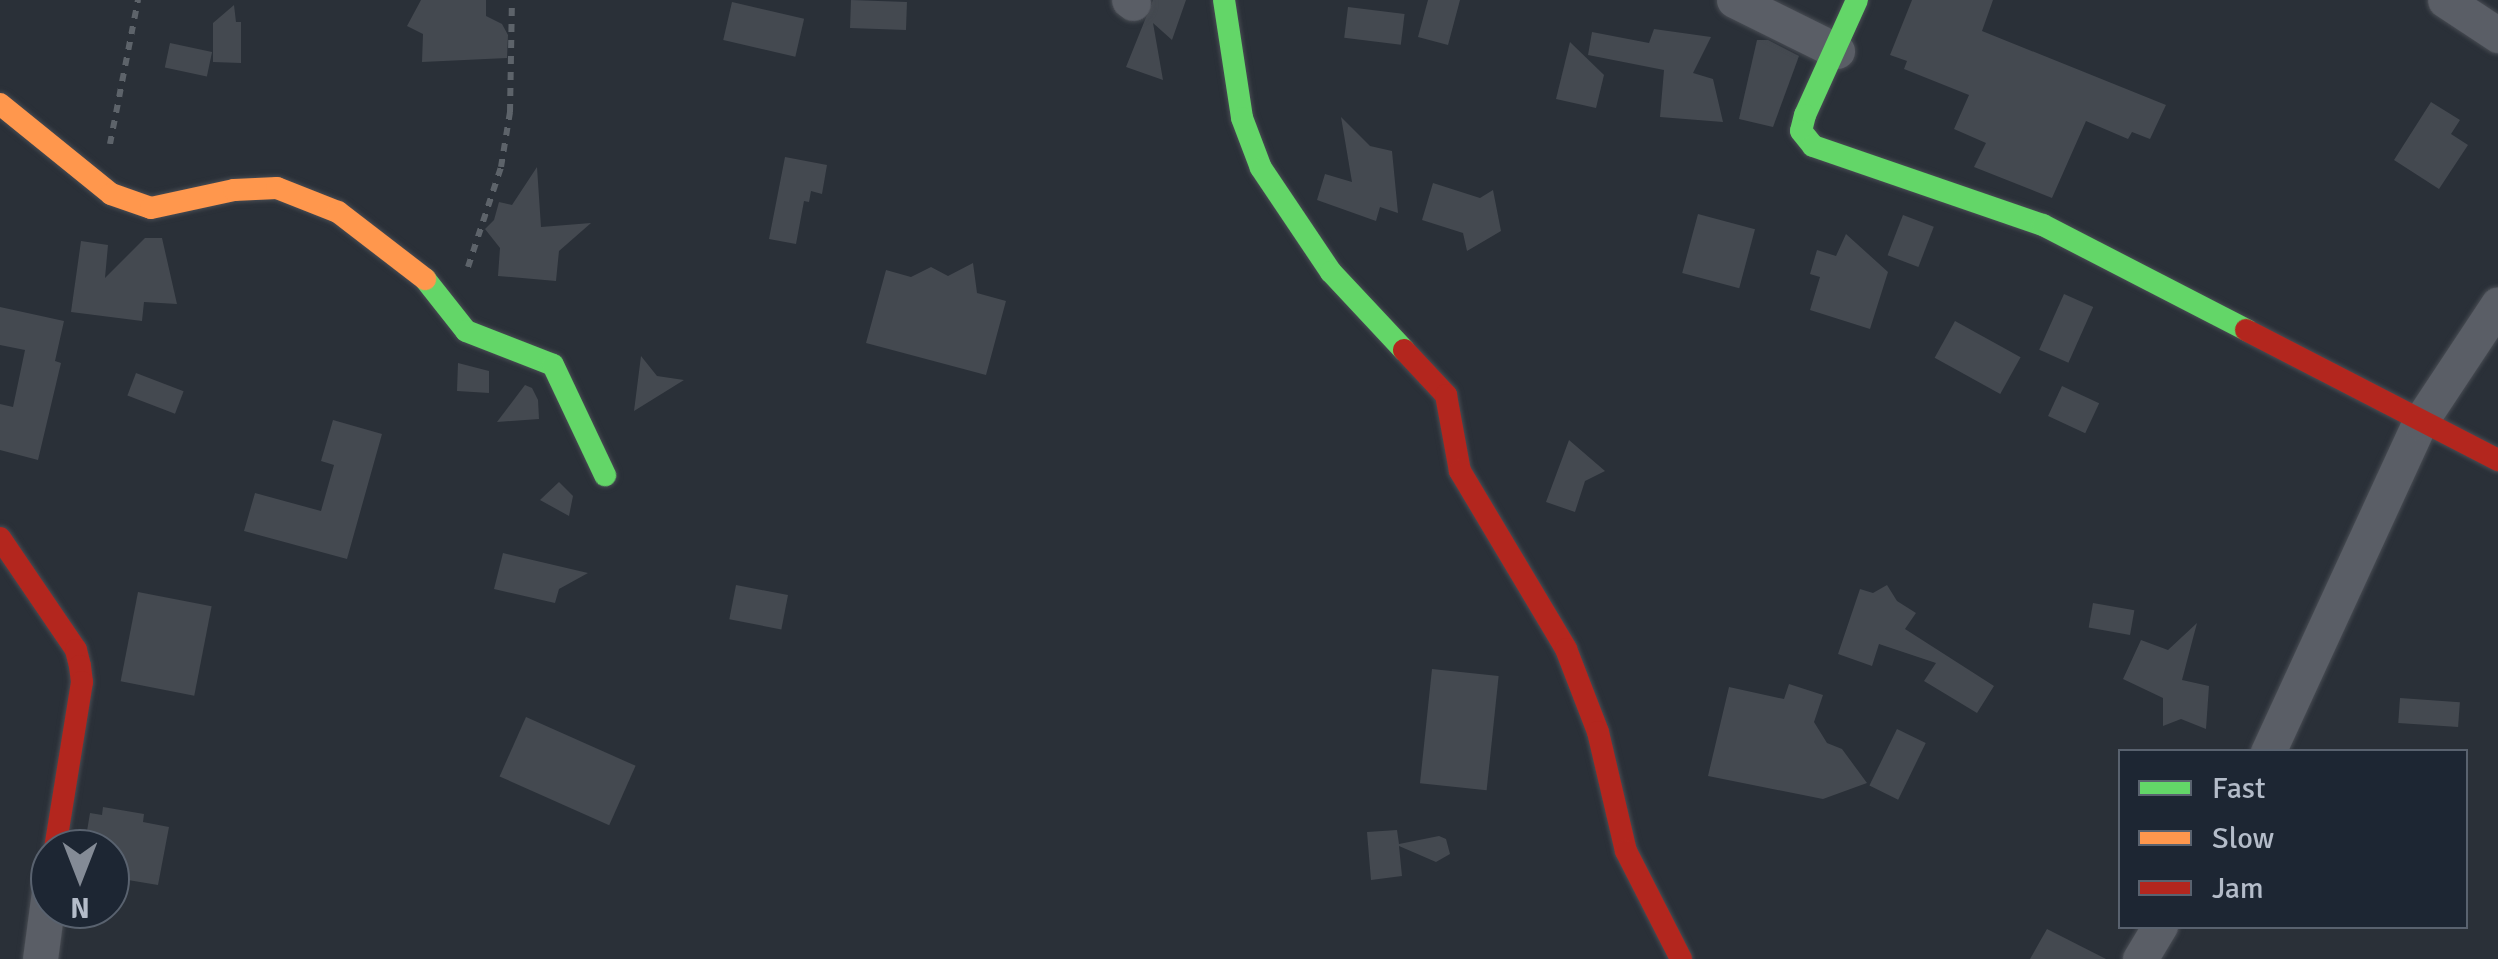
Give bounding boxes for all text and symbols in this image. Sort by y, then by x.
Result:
legend [2118,749,2468,929]
text: Fast [2212,770,2265,807]
text: Slow [2212,820,2274,857]
north arrow [30,829,130,929]
text: Jam [2212,870,2264,907]
text: N [70,890,90,924]

